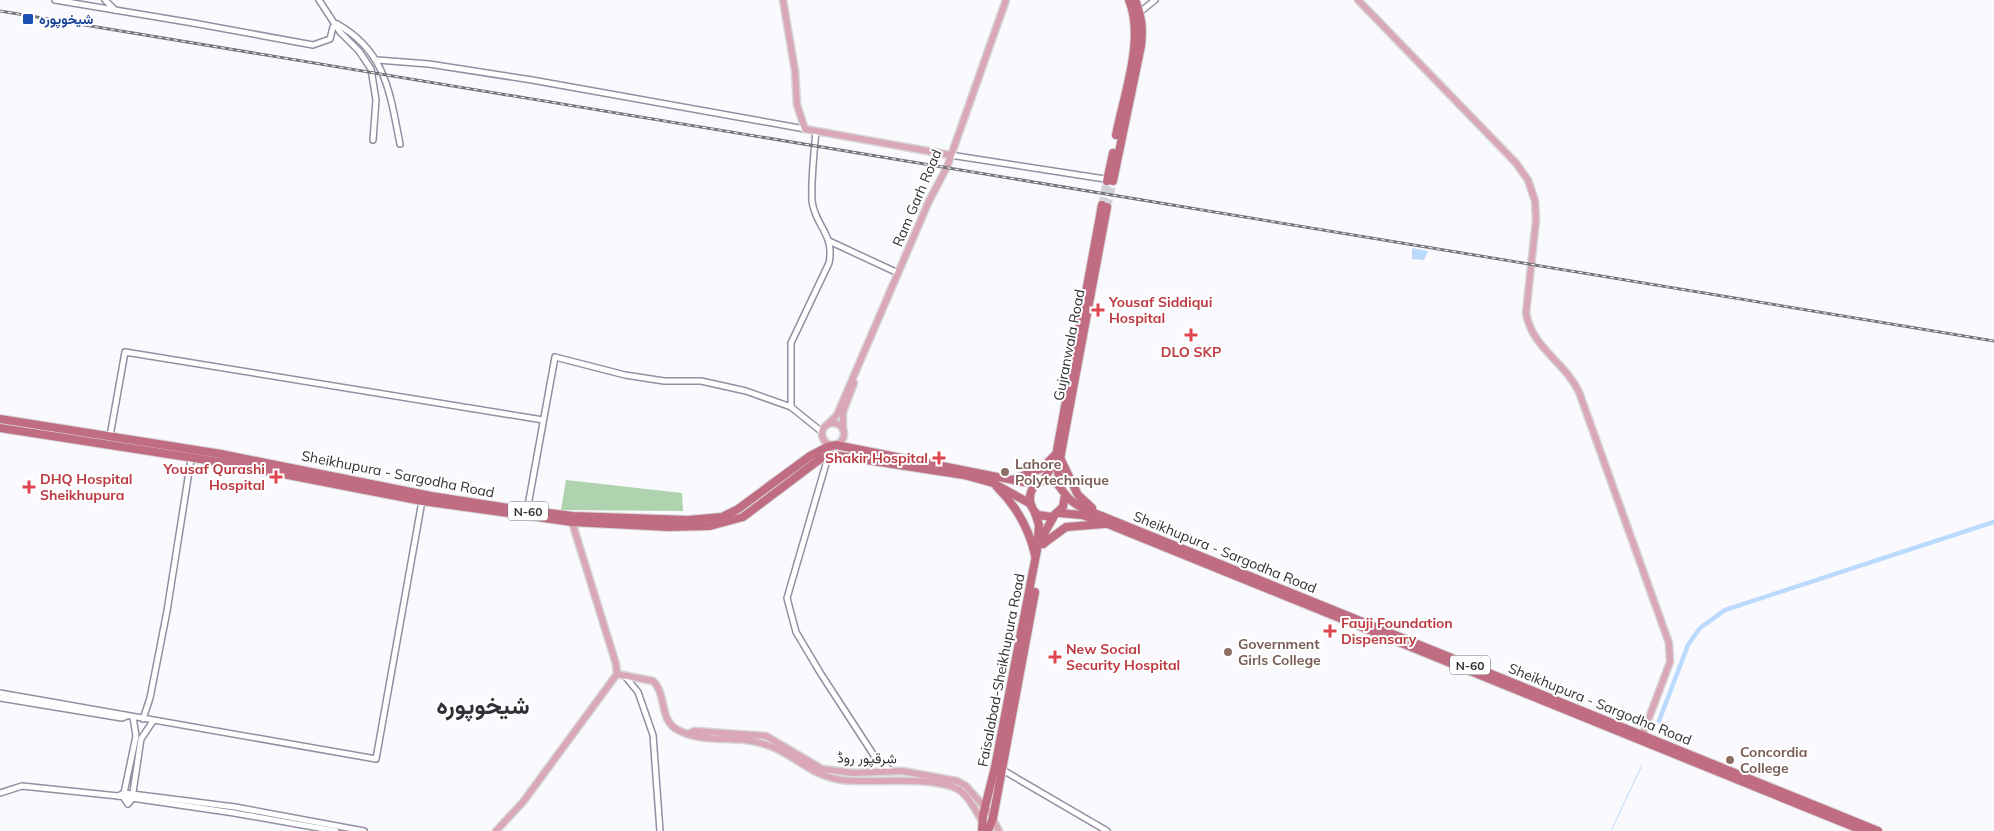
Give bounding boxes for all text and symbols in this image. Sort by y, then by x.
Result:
place label: شیخوپورہ [39,10,93,29]
marker: شیخوپورہ [21,12,35,26]
street label: Ram Garh Road [888,147,946,249]
street label: Gujranwala Road [1049,288,1089,402]
place label: Yousaf Siddiqui Hospital [1108,293,1212,327]
marker: Yousaf Siddiqui Hospital [1091,303,1105,317]
marker: DLO SKP [1184,328,1198,342]
place label: DLO SKP [1161,343,1221,361]
street label: Sheikhupura - Sargodha Road [300,446,496,502]
place label: Shakir Hospital [825,449,928,467]
marker: Shakir Hospital [932,451,946,465]
place label: Lahore Polytechnique [1015,455,1109,489]
place label: Yousaf Qurashi Hospital [162,460,265,494]
marker: Lahore Polytechnique [999,466,1011,478]
place label: DHQ Hospital Sheikhupura [40,470,132,504]
marker: Yousaf Qurashi Hospital [269,470,283,484]
marker: DHQ Hospital Sheikhupura [22,480,36,494]
road number: N-60 [508,502,548,520]
street label: Sheikhupura - Sargodha Road [1131,507,1319,597]
street label: Faisalabad-Sheikhupura Road [973,572,1029,768]
place label: Fauji Foundation Dispensary [1341,614,1453,648]
marker: Fauji Foundation Dispensary [1323,624,1337,638]
place label: Government Girls College [1238,635,1321,669]
place label: New Social Security Hospital [1066,640,1180,674]
marker: Government Girls College [1222,646,1234,658]
marker: New Social Security Hospital [1048,650,1062,664]
road number: N-60 [1450,656,1490,674]
street label: Sheikhupura - Sargodha Road [1506,659,1694,749]
district label: شیخوپورہ [436,690,530,722]
place label: Concordia College [1740,743,1807,777]
street label: شرقپور روڈ [837,748,897,769]
marker: Concordia College [1724,754,1736,766]

